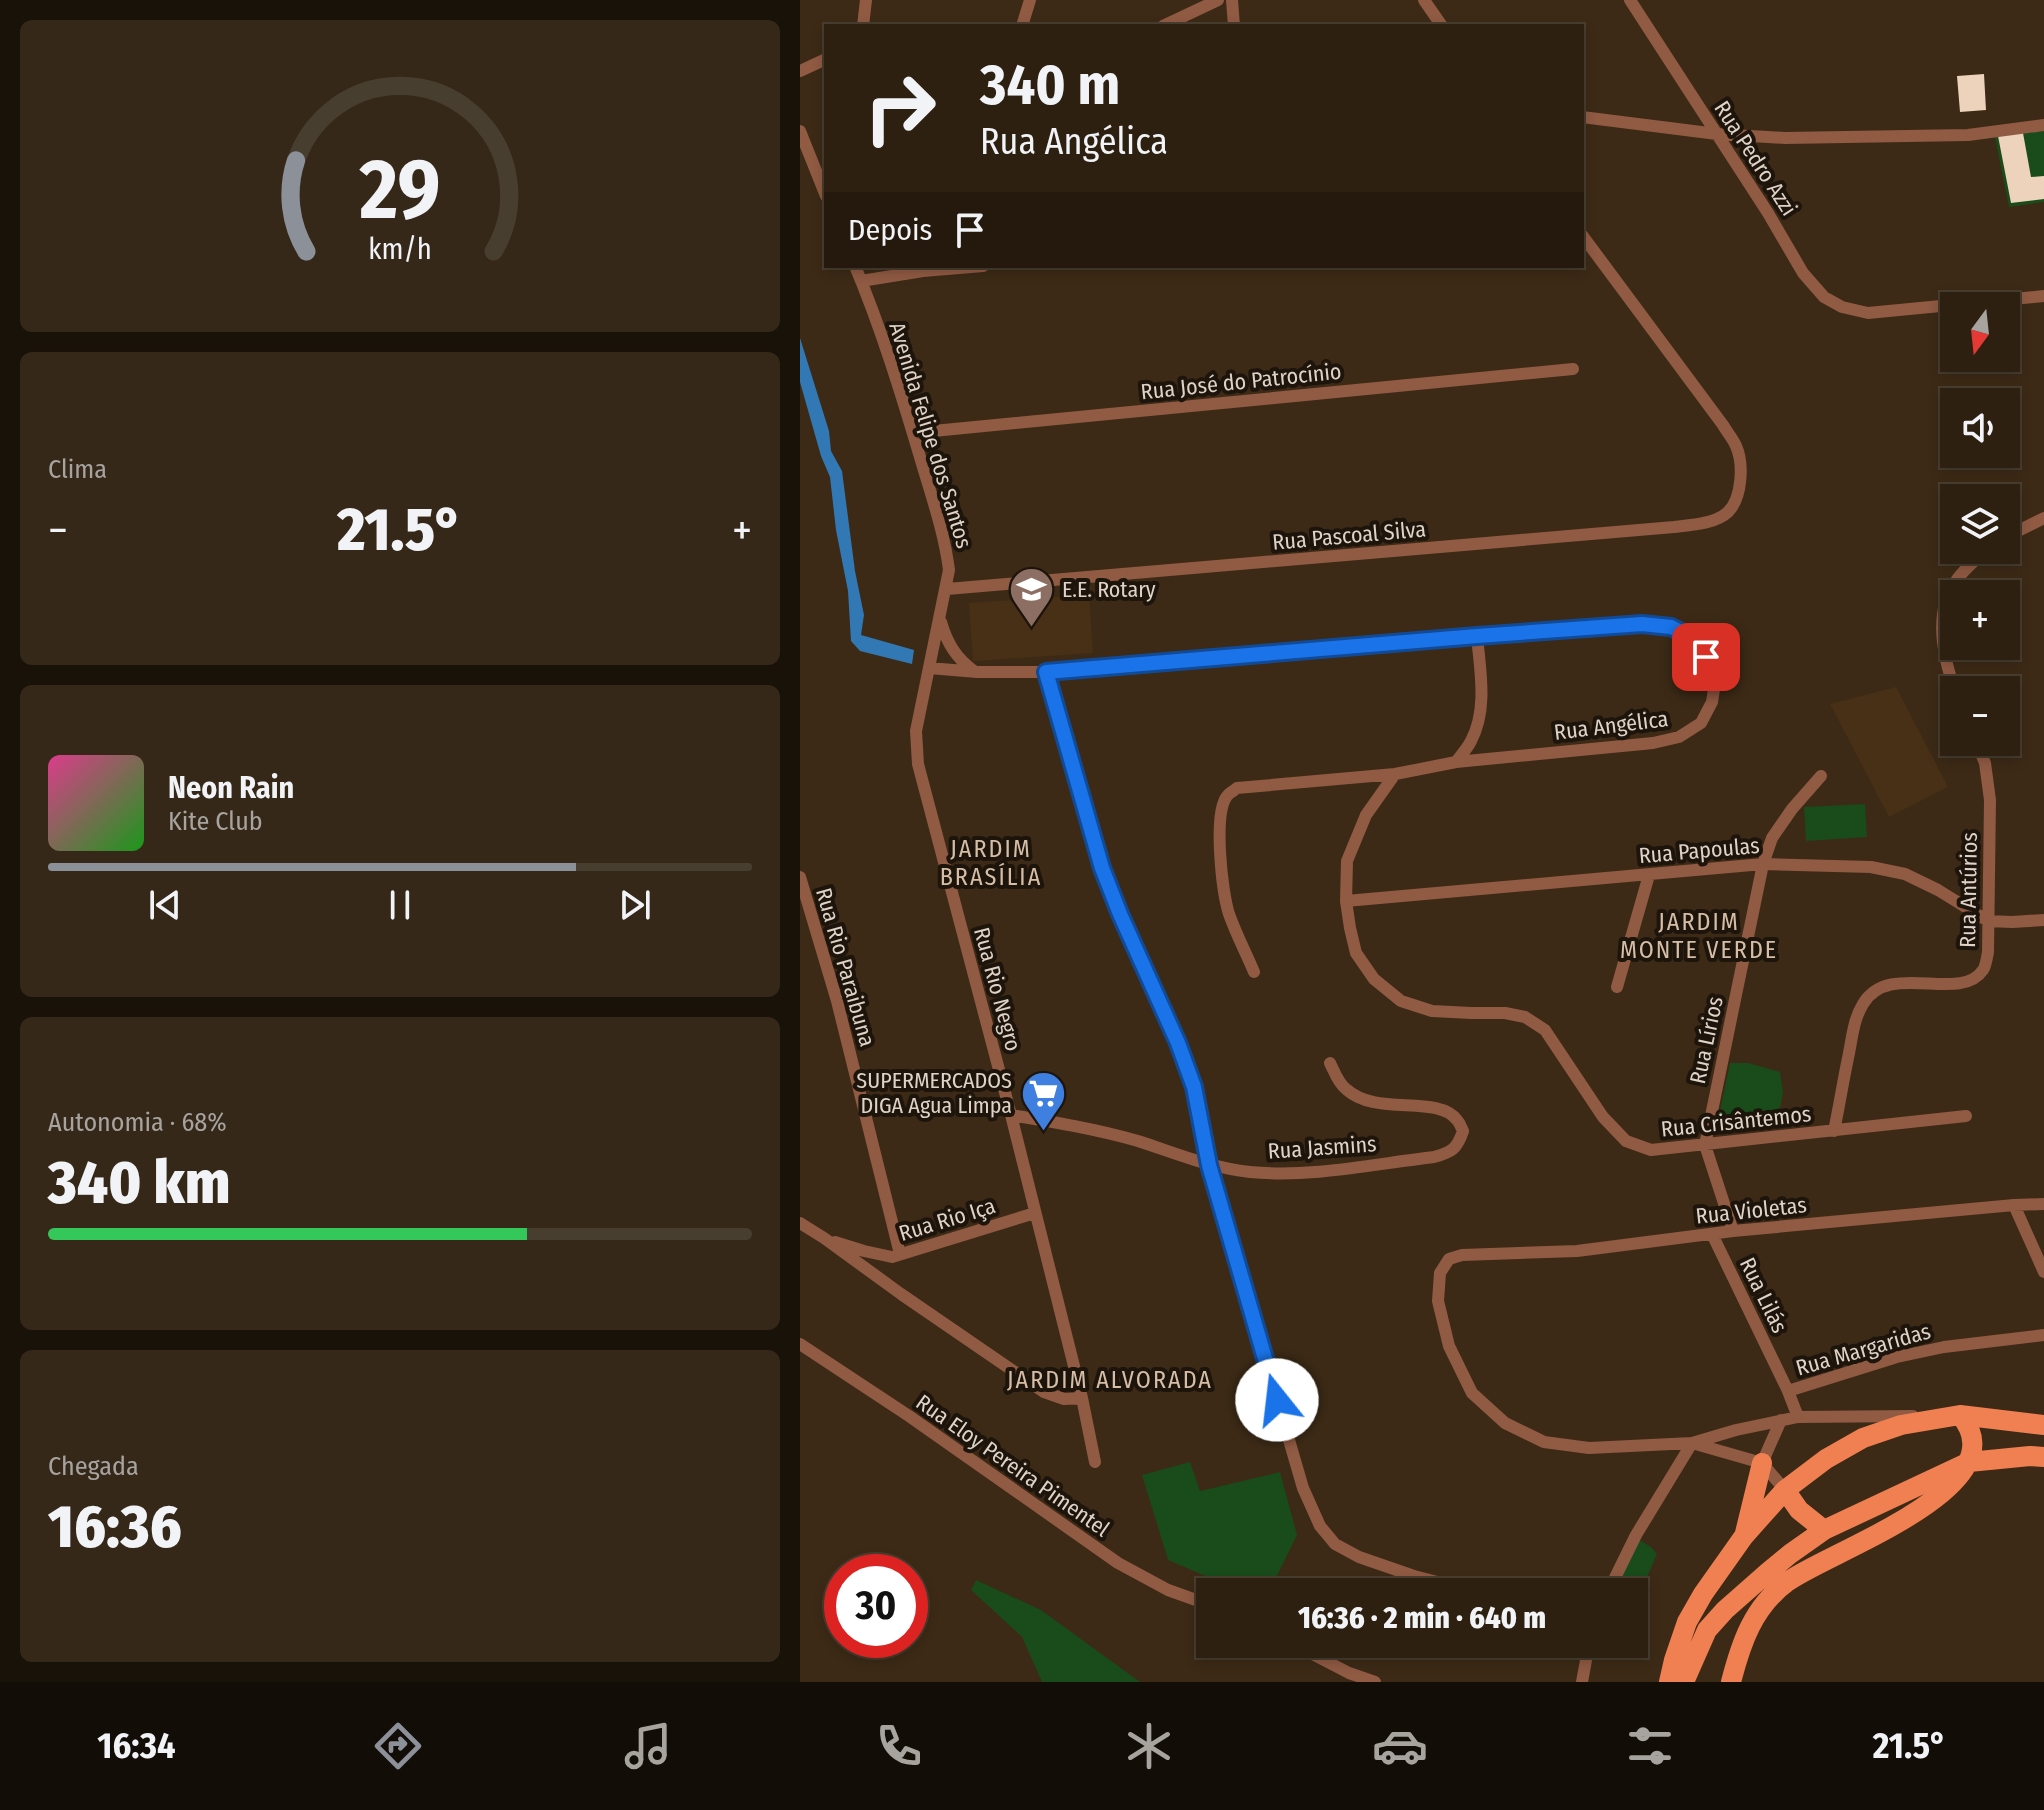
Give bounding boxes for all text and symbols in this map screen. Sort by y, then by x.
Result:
text: 340 m [980,52,1120,119]
icon: right [848,56,952,160]
street label: Rua Pedro Azzi [1709,96,1803,221]
text: Rua Angélica [980,120,1168,164]
text: 29 [358,140,441,240]
icon: arrive [948,208,992,252]
text: Depois [848,212,932,248]
text: km/h [368,232,432,267]
north arrow [1940,292,2020,372]
map controls [1940,292,2020,756]
street label: Avenida Felipe dos Santos [883,319,978,551]
street label: Rua José do Patrocínio [1139,358,1343,405]
button: sound [1940,388,2020,468]
text: Clima [48,454,107,485]
button: layers [1940,484,2020,564]
text: 21.5° [337,494,463,566]
text: − [48,504,68,557]
text: + [732,504,752,557]
street label: Rua Pascoal Silva [1271,515,1427,556]
school or university icon: E.E. Rotary [1007,565,1055,628]
place label: E.E. Rotary [1062,576,1156,603]
button: + [1940,580,2020,660]
pin [1672,623,1740,691]
icon: arrive [1684,635,1728,679]
button: − [1940,676,2020,756]
street label: Rua Angélica [1552,705,1670,746]
text: Neon Rain [168,770,294,806]
text: Kite Club [168,806,263,837]
street label: Rua Papoulas [1638,832,1761,869]
street label: Rua Antúrios [1954,832,1983,948]
district label: JARDIM BRASÍLIA [940,835,1042,891]
icon: previous [143,883,187,927]
icon: pause [378,883,422,927]
icon: next [613,883,657,927]
street label: Rua Rio Paraibuna [810,885,881,1050]
district label: JARDIM MONTE VERDE [1620,908,1778,964]
street label: Rua Rio Negro [968,924,1027,1054]
street label: Rua Lírios [1684,994,1729,1086]
place label: SUPERMERCADOS DIGA Agua Limpa [856,1067,1012,1119]
supermarket icon: SUPERMERCADOS DIGA Agua Limpa [1019,1069,1067,1132]
street label: Rua Crisântemos [1660,1100,1812,1143]
text: Autonomia · 68% [48,1107,227,1138]
street label: Rua Jasmins [1267,1130,1377,1165]
text: 340 km [48,1147,230,1219]
street label: Rua Violetas [1694,1191,1808,1230]
street label: Rua Rio Iça [896,1192,999,1247]
street label: Rua Lilás [1734,1253,1793,1337]
street label: Rua Margaridas [1793,1317,1934,1382]
position arrow [1235,1358,1319,1442]
district label: JARDIM ALVORADA [1007,1366,1213,1394]
street label: Rua Eloy Pereira Pimentel [911,1388,1115,1543]
text: Chegada [48,1451,139,1482]
text: 16:36 [48,1491,182,1563]
speed limit sign: 30 [824,1554,928,1658]
text: 16:36 · 2 min · 640 m [1298,1600,1546,1636]
icon: directions [370,1718,426,1774]
icon: music [620,1718,676,1774]
icon: phone [871,1718,927,1774]
icon: climate [1121,1718,1177,1774]
icon: car [1372,1718,1428,1774]
icon: filters [1622,1718,1678,1774]
text: 16:34 [97,1724,176,1768]
text: 21.5° [1873,1724,1947,1768]

